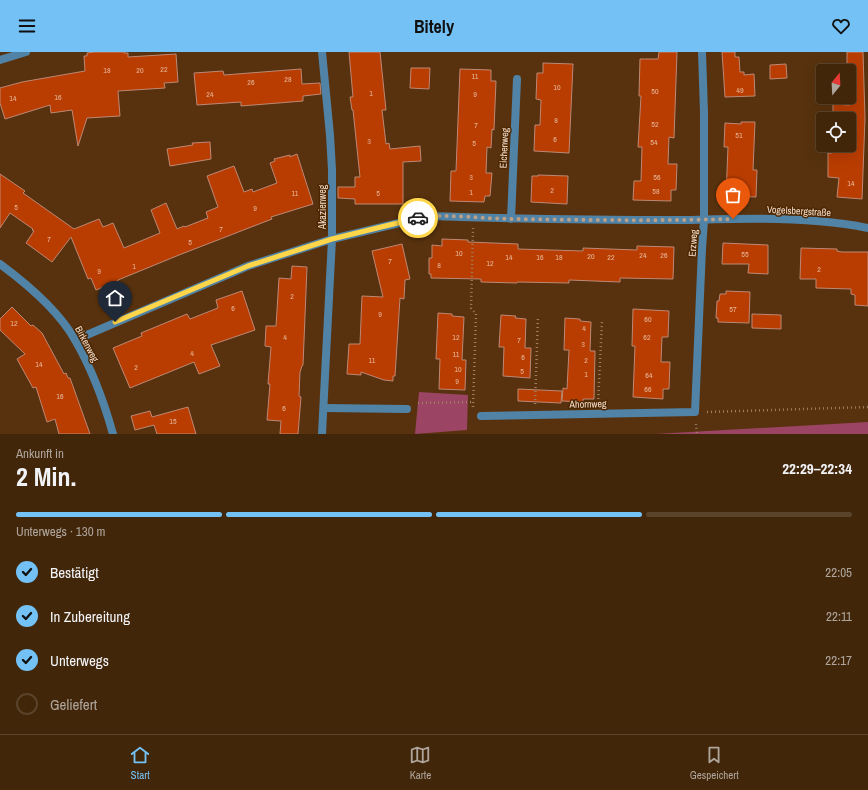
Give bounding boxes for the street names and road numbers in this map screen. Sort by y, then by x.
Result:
street label: Eichenweg [496,127,512,169]
street label: Akazienweg [316,184,329,230]
street label: Vogelsbergstraße [767,203,832,219]
street label: Erzweg [686,228,700,257]
street label: Birkenweg [72,324,102,365]
street label: Ahornweg [568,397,607,411]

